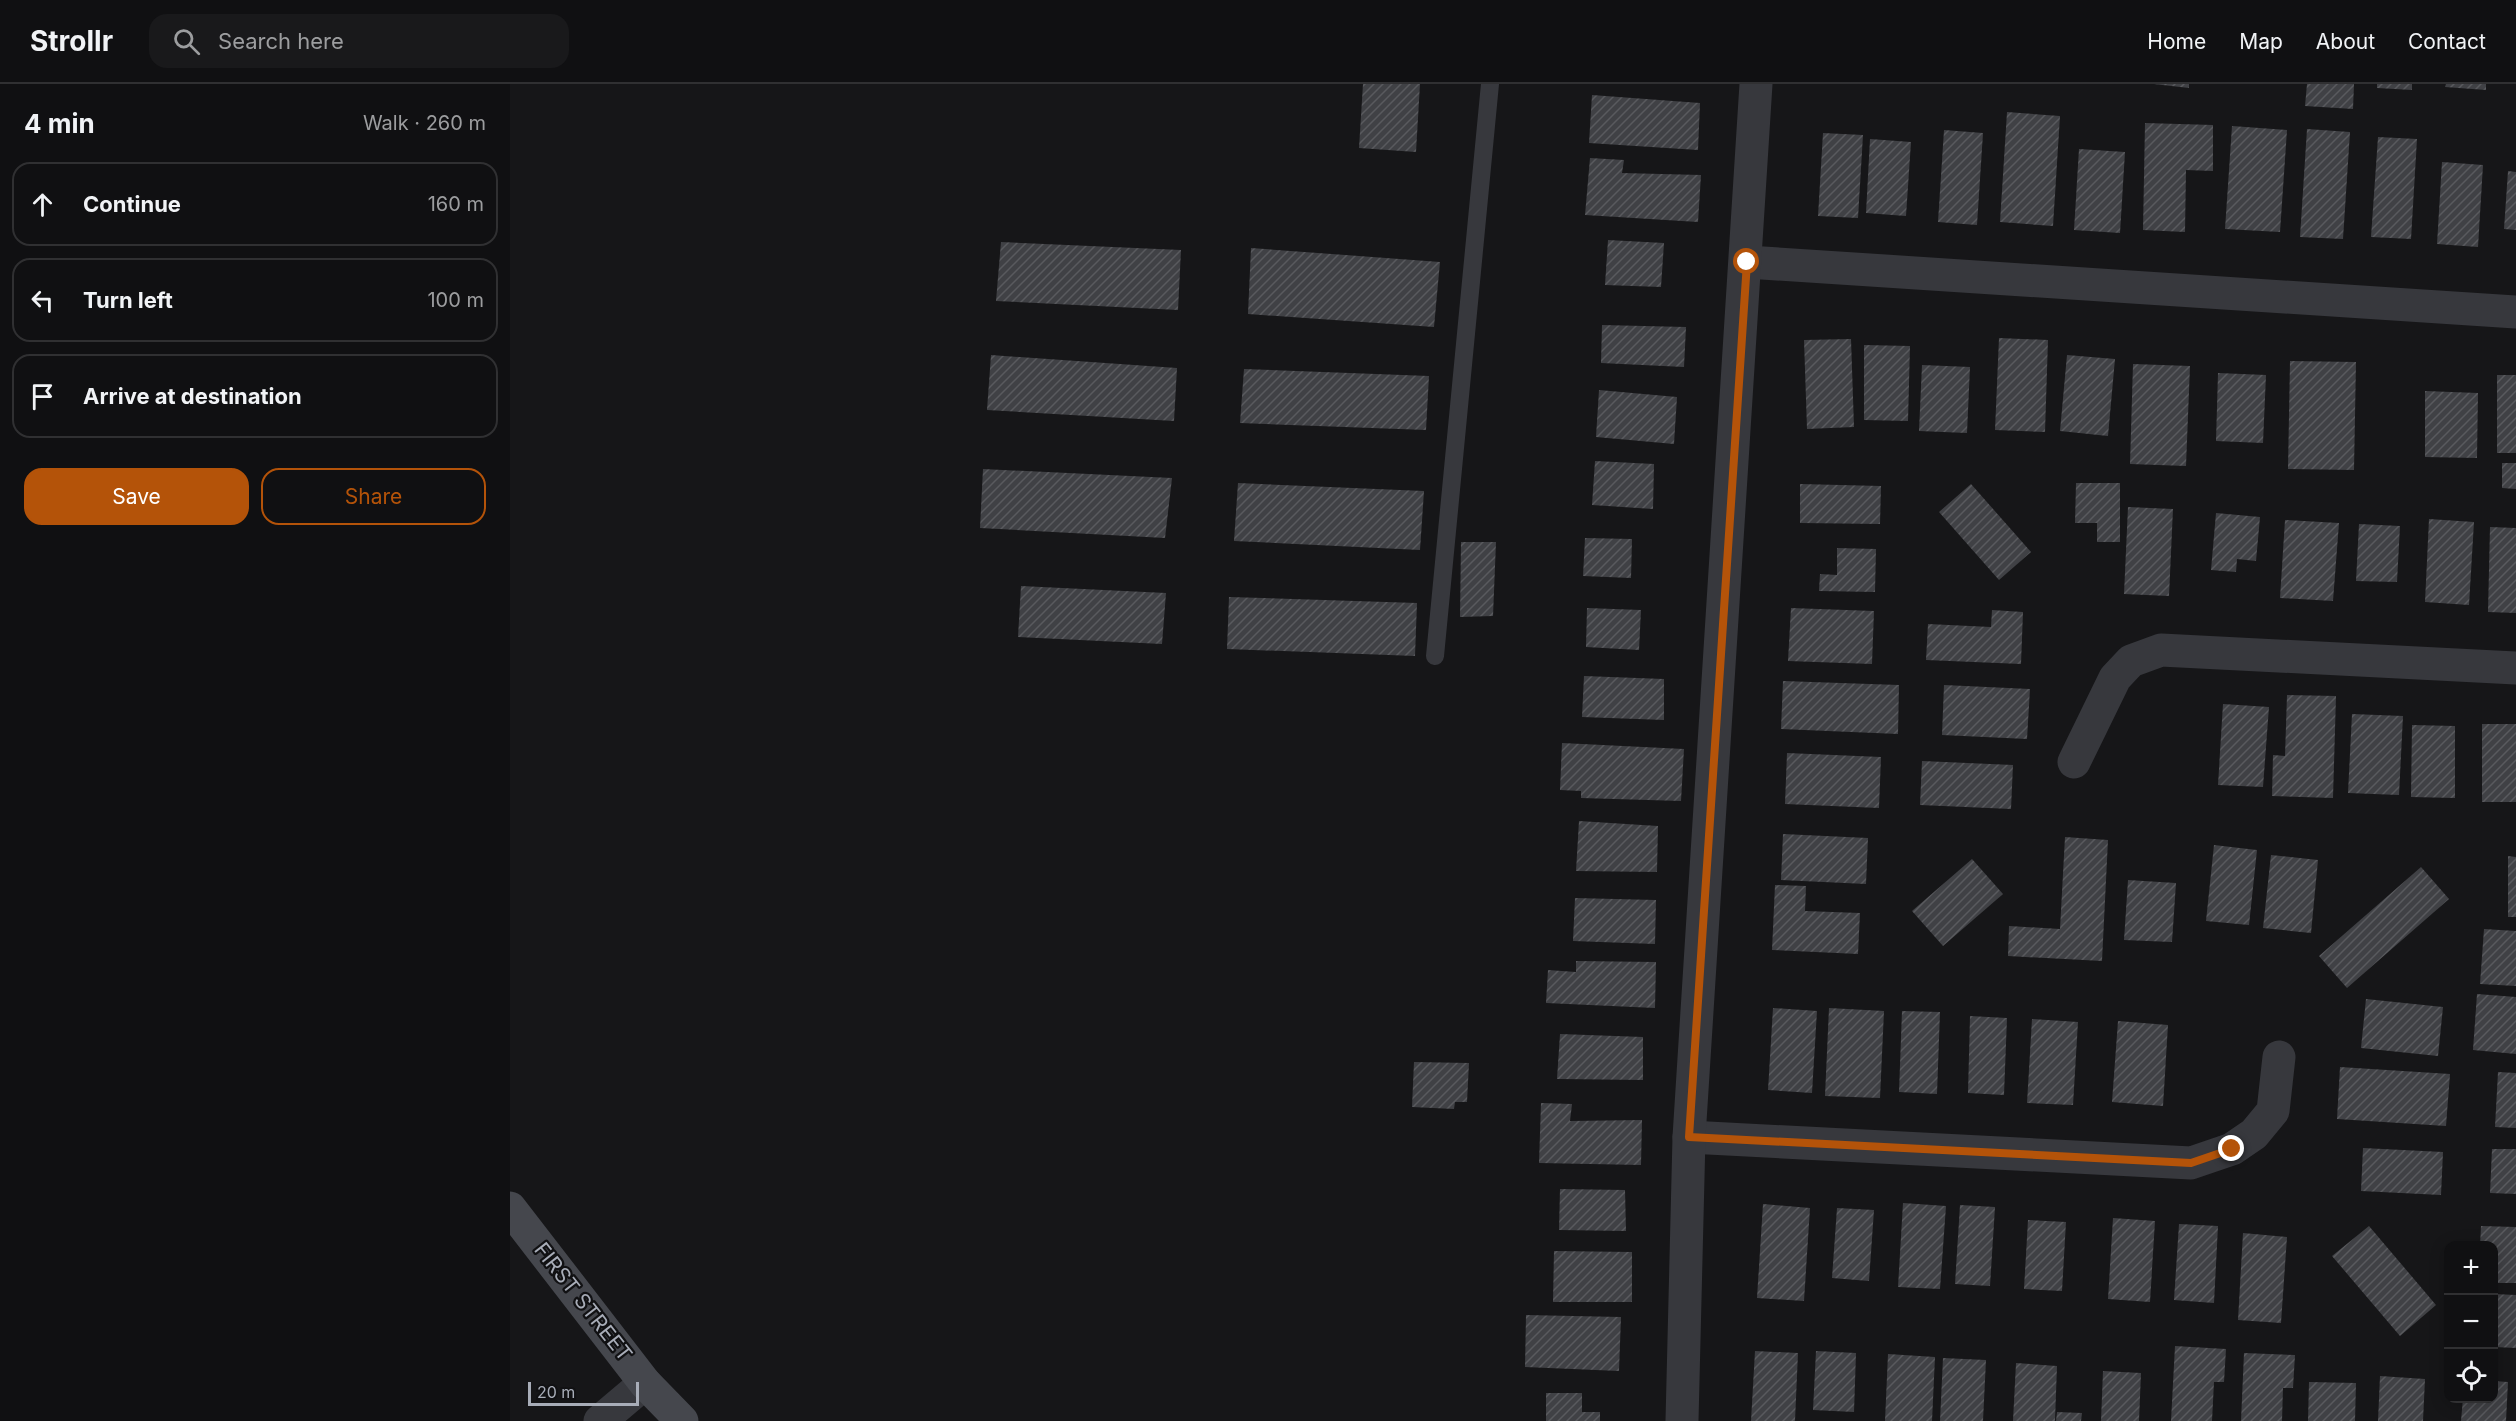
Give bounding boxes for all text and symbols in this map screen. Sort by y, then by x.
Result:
search box [149,14,569,68]
text: Strollr [30,24,113,58]
icon: search [170,25,203,58]
text: Search here [218,28,344,54]
text: Home [2147,29,2206,54]
text: Map [2239,29,2283,54]
text: About [2316,29,2375,54]
text: Contact [2408,29,2486,54]
text: 4 min [24,108,95,139]
text: Walk · 260 m [363,111,486,135]
icon: ahead [26,188,59,221]
text: Continue [83,191,181,217]
text: 160 m [428,192,484,216]
route start [1733,248,1759,274]
icon: left [26,284,59,317]
text: Turn left [83,287,173,313]
text: 100 m [427,288,484,312]
icon: arrive [26,380,59,413]
text: Arrive at destination [83,383,302,409]
button: Save [24,468,249,525]
button: Share [261,468,486,525]
route end [2218,1135,2244,1161]
street label: FIRST STREET [529,1237,638,1366]
map controls [2444,1241,2498,1403]
button: + [2444,1241,2498,1295]
button: − [2444,1295,2498,1349]
button: locate [2444,1349,2498,1403]
scale bar [528,1379,639,1406]
text: 20 m [537,1382,575,1402]

